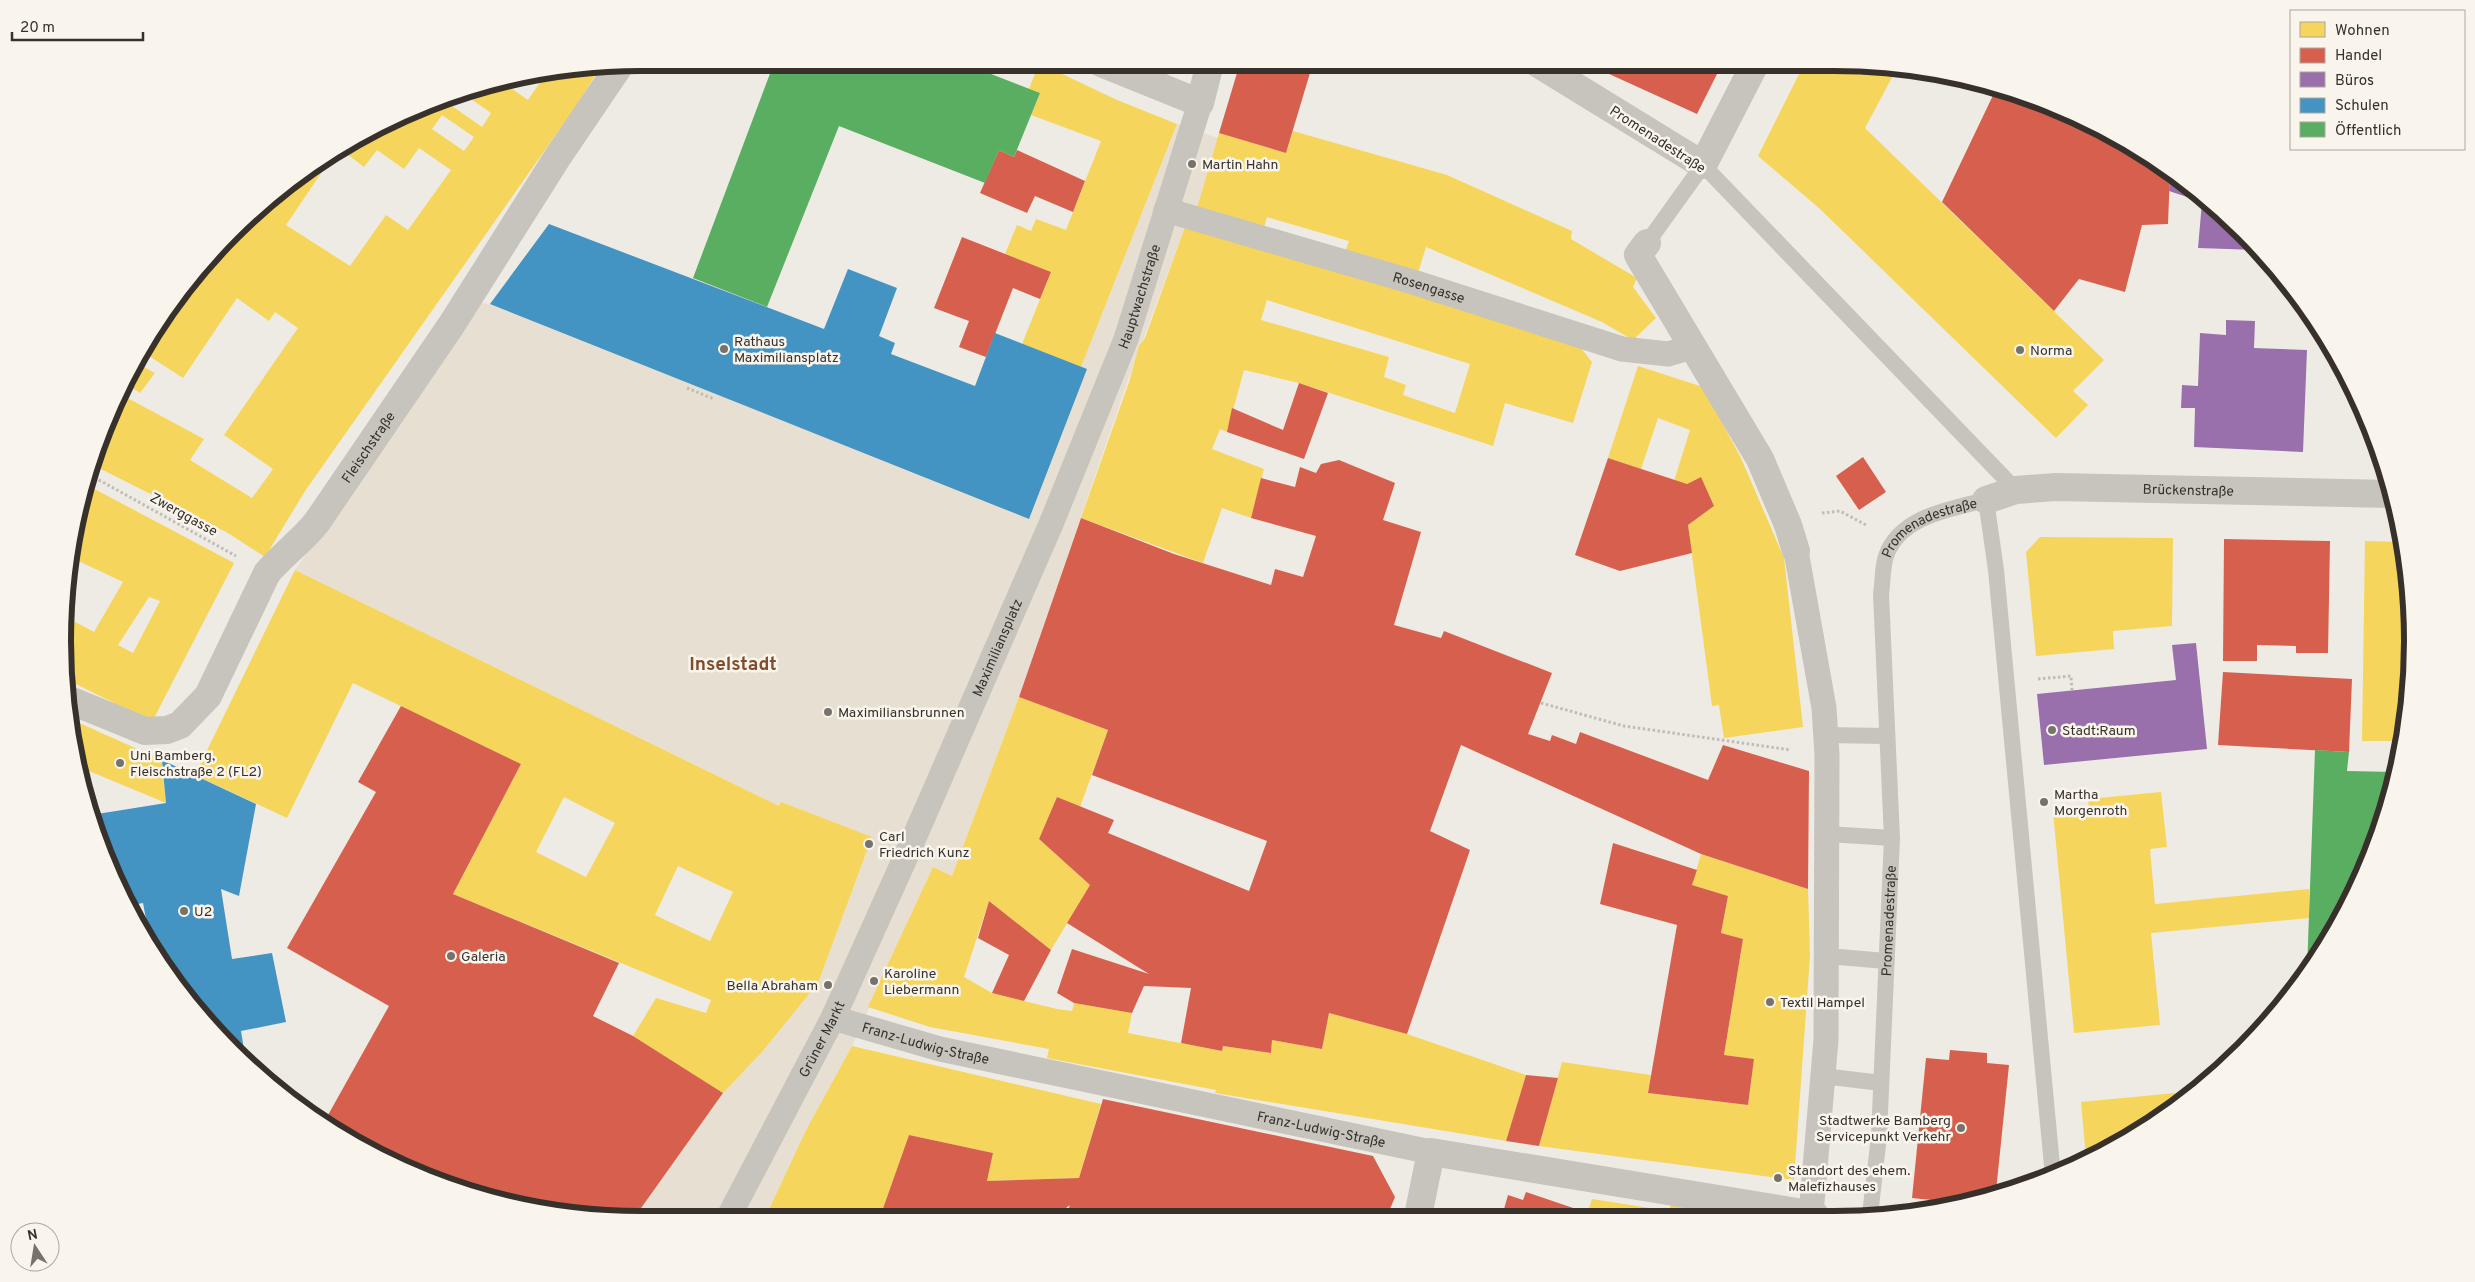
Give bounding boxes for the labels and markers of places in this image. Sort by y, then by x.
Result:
place label: Martin Hahn [1202,157,1278,174]
marker: Martin Hahn [1186,158,1198,170]
place label: Rathaus Maximiliansplatz [734,334,839,367]
marker: Rathaus Maximiliansplatz [718,343,730,355]
place label: Norma [2030,343,2072,360]
marker: Norma [2014,344,2026,356]
place label: Maximiliansbrunnen [838,705,965,722]
marker: Maximiliansbrunnen [822,706,834,718]
place label: Stadt:Raum [2062,723,2136,740]
marker: Stadt:Raum [2046,724,2058,736]
place label: Uni Bamberg, Fleischstraße 2 (FL2) [130,748,262,781]
marker: Uni Bamberg, Fleischstraße 2 (FL2) [114,757,126,769]
place label: Martha Morgenroth [2054,787,2127,820]
marker: Martha Morgenroth [2038,796,2050,808]
place label: Carl Friedrich Kunz [879,829,970,862]
marker: Carl Friedrich Kunz [863,838,875,850]
place label: U2 [194,904,212,921]
marker: U2 [178,905,190,917]
place label: Galeria [461,949,506,966]
marker: Galeria [445,950,457,962]
place label: Karoline Liebermann [884,966,959,999]
marker: Karoline Liebermann [868,975,880,987]
place label: Bella Abraham [727,978,818,995]
marker: Bella Abraham [822,979,834,991]
place label: Textil Hampel [1780,995,1865,1012]
marker: Textil Hampel [1764,996,1776,1008]
place label: Stadtwerke Bamberg Servicepunkt Verkehr [1816,1113,1952,1146]
marker: Stadtwerke Bamberg Servicepunkt Verkehr [1955,1122,1967,1134]
place label: Standort des ehem. Malefizhauses [1788,1163,1910,1196]
marker: Standort des ehem. Malefizhauses [1772,1172,1784,1184]

